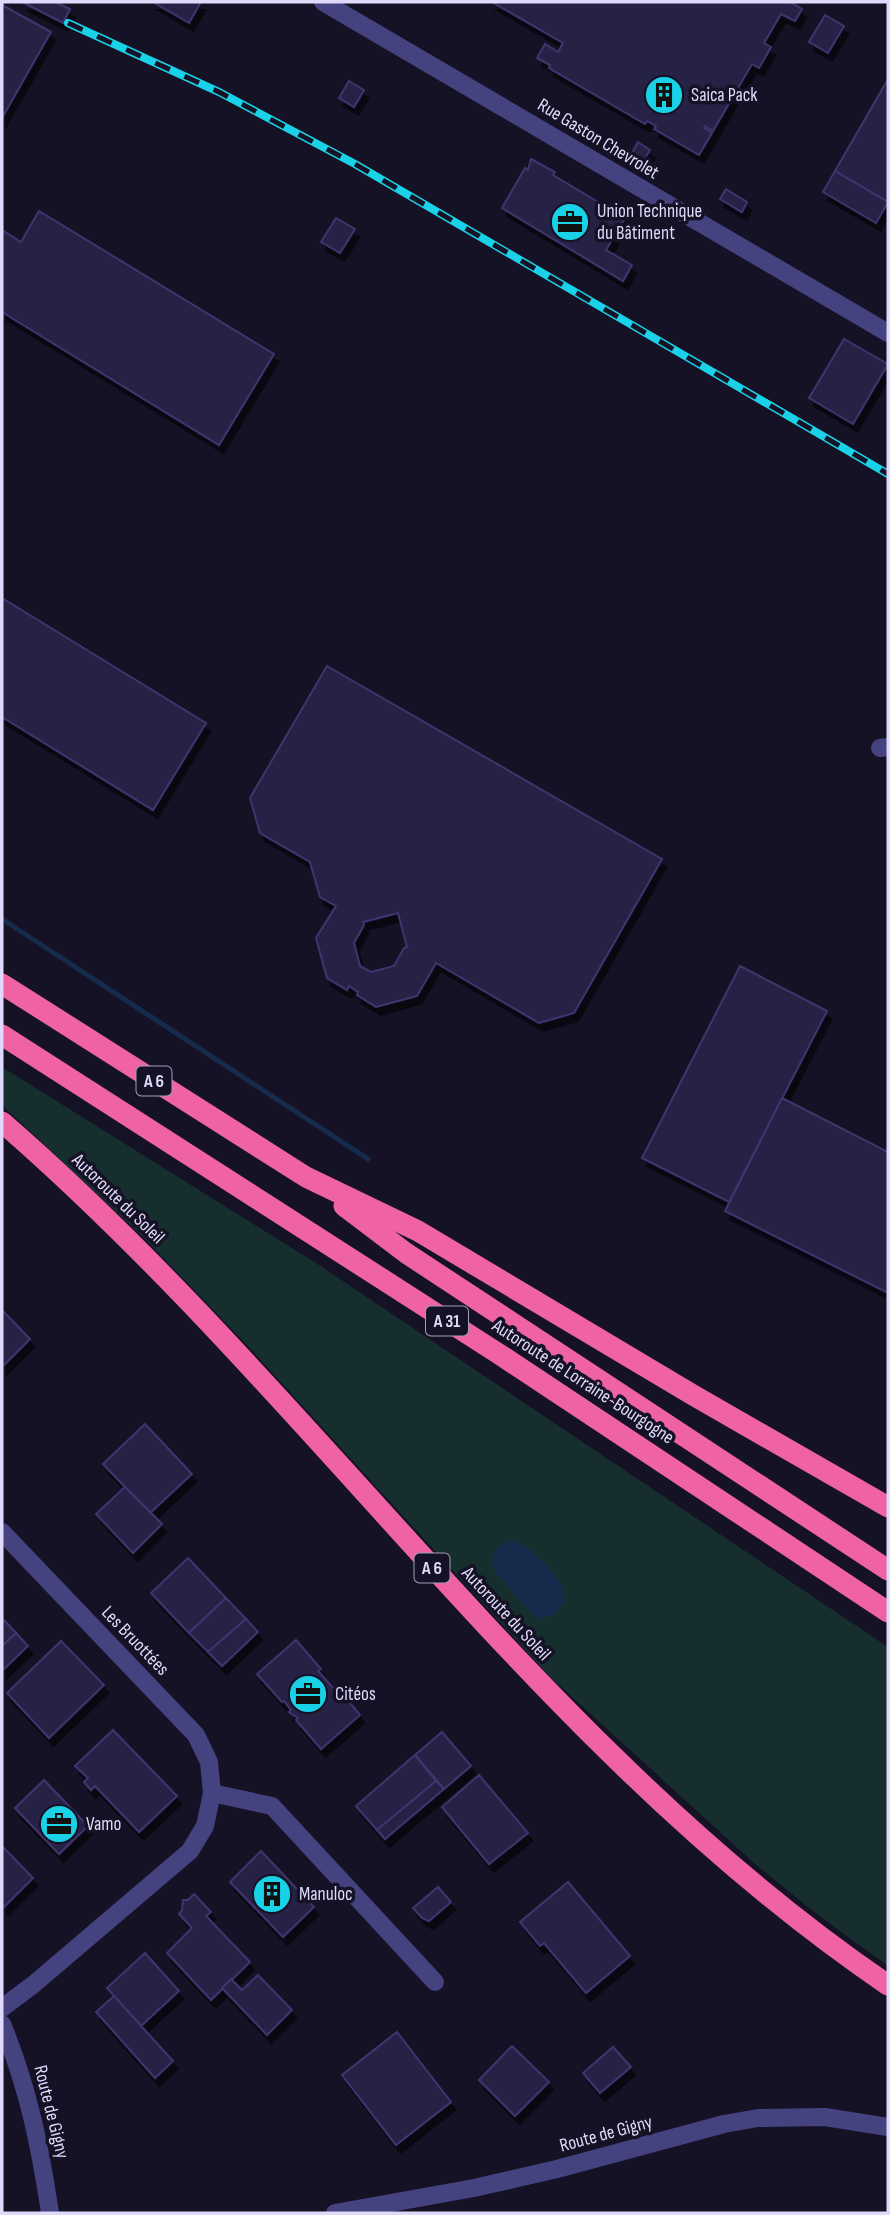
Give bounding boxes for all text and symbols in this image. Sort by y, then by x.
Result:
building icon: Saica Pack [643,74,685,116]
place label: Saica Pack [691,84,758,107]
street label: Rue Gaston Chevrolet [533,94,663,184]
place label: Union Technique du Bâtiment [597,200,702,245]
office icon: Union Technique du Bâtiment [549,201,591,243]
road number: A 6 [136,1066,172,1096]
street label: Autoroute du Soleil [66,1148,169,1249]
road number: A 31 [426,1306,468,1336]
street label: Autoroute de Lorraine-Bourgogne [487,1314,678,1449]
road number: A 6 [414,1554,450,1582]
street label: Autoroute du Soleil [456,1562,555,1666]
street label: Les Bruottées [96,1602,174,1681]
office icon: Citéos [287,1673,329,1715]
place label: Citéos [335,1683,376,1706]
office icon: Vamo [38,1803,80,1845]
place label: Vamo [86,1813,121,1836]
building icon: Manuloc [251,1873,293,1915]
place label: Manuloc [299,1883,353,1906]
street label: Route de Gigny [28,2063,74,2162]
street label: Route de Gigny [557,2110,656,2157]

